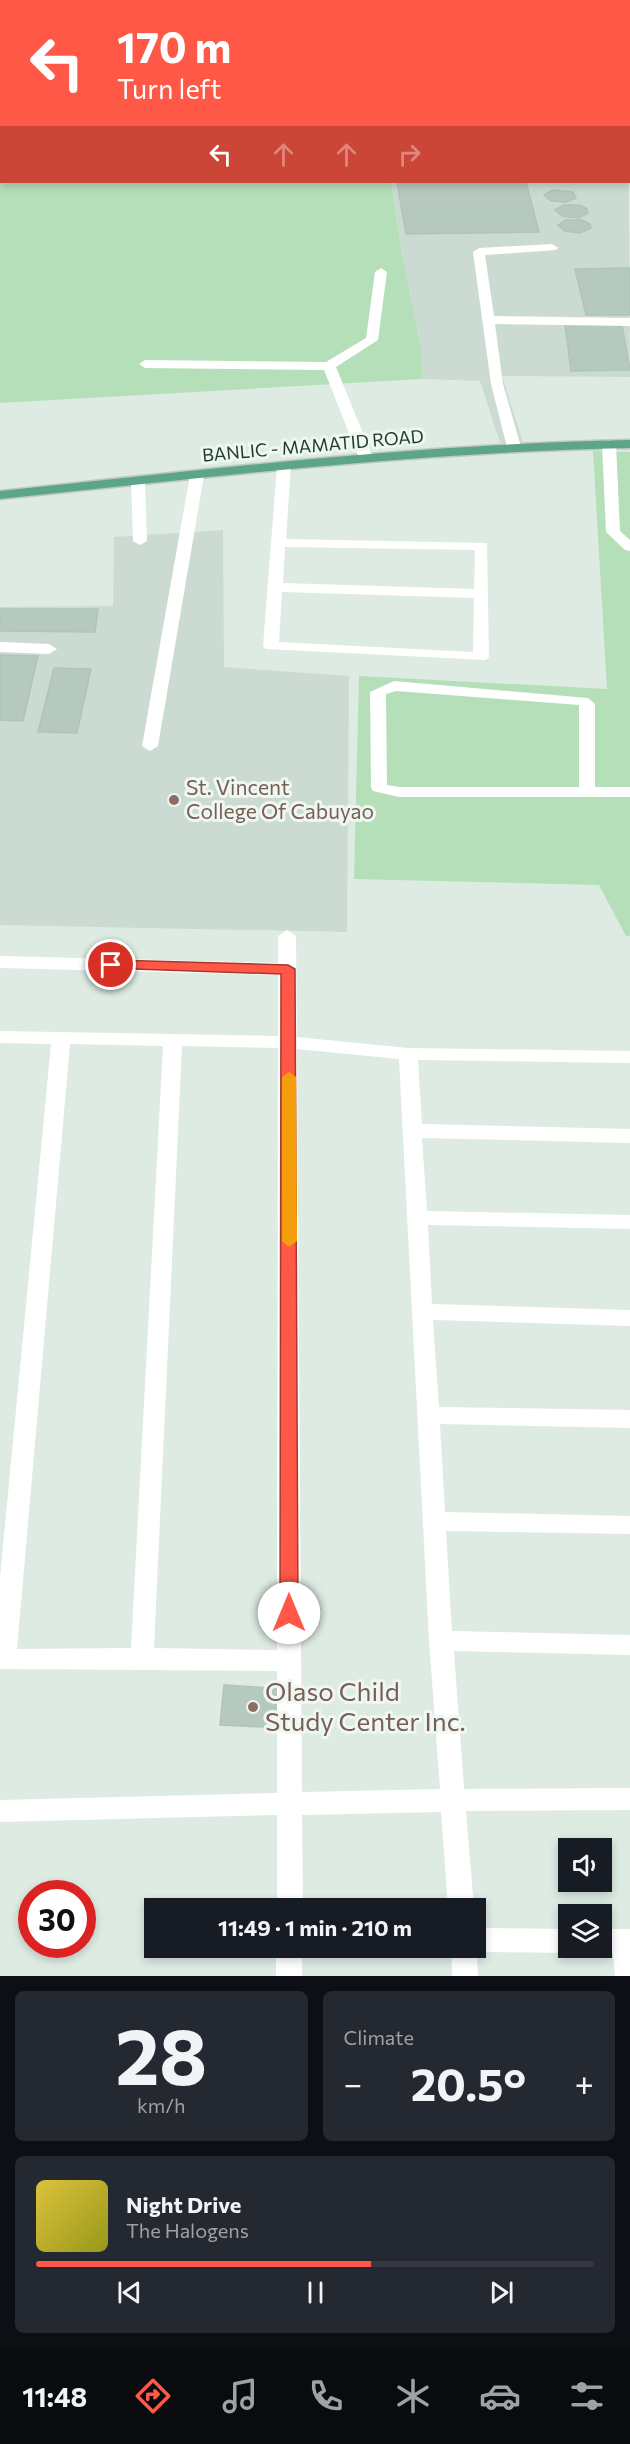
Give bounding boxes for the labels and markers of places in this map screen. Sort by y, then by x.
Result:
place label: St. Vincent College Of Cabuyao [186,774,374,823]
marker: St. Vincent College Of Cabuyao [167,793,181,807]
pin [85,939,136,990]
place label: Olaso Child Study Center Inc. [265,1675,466,1736]
marker: Olaso Child Study Center Inc. [246,1700,260,1714]

